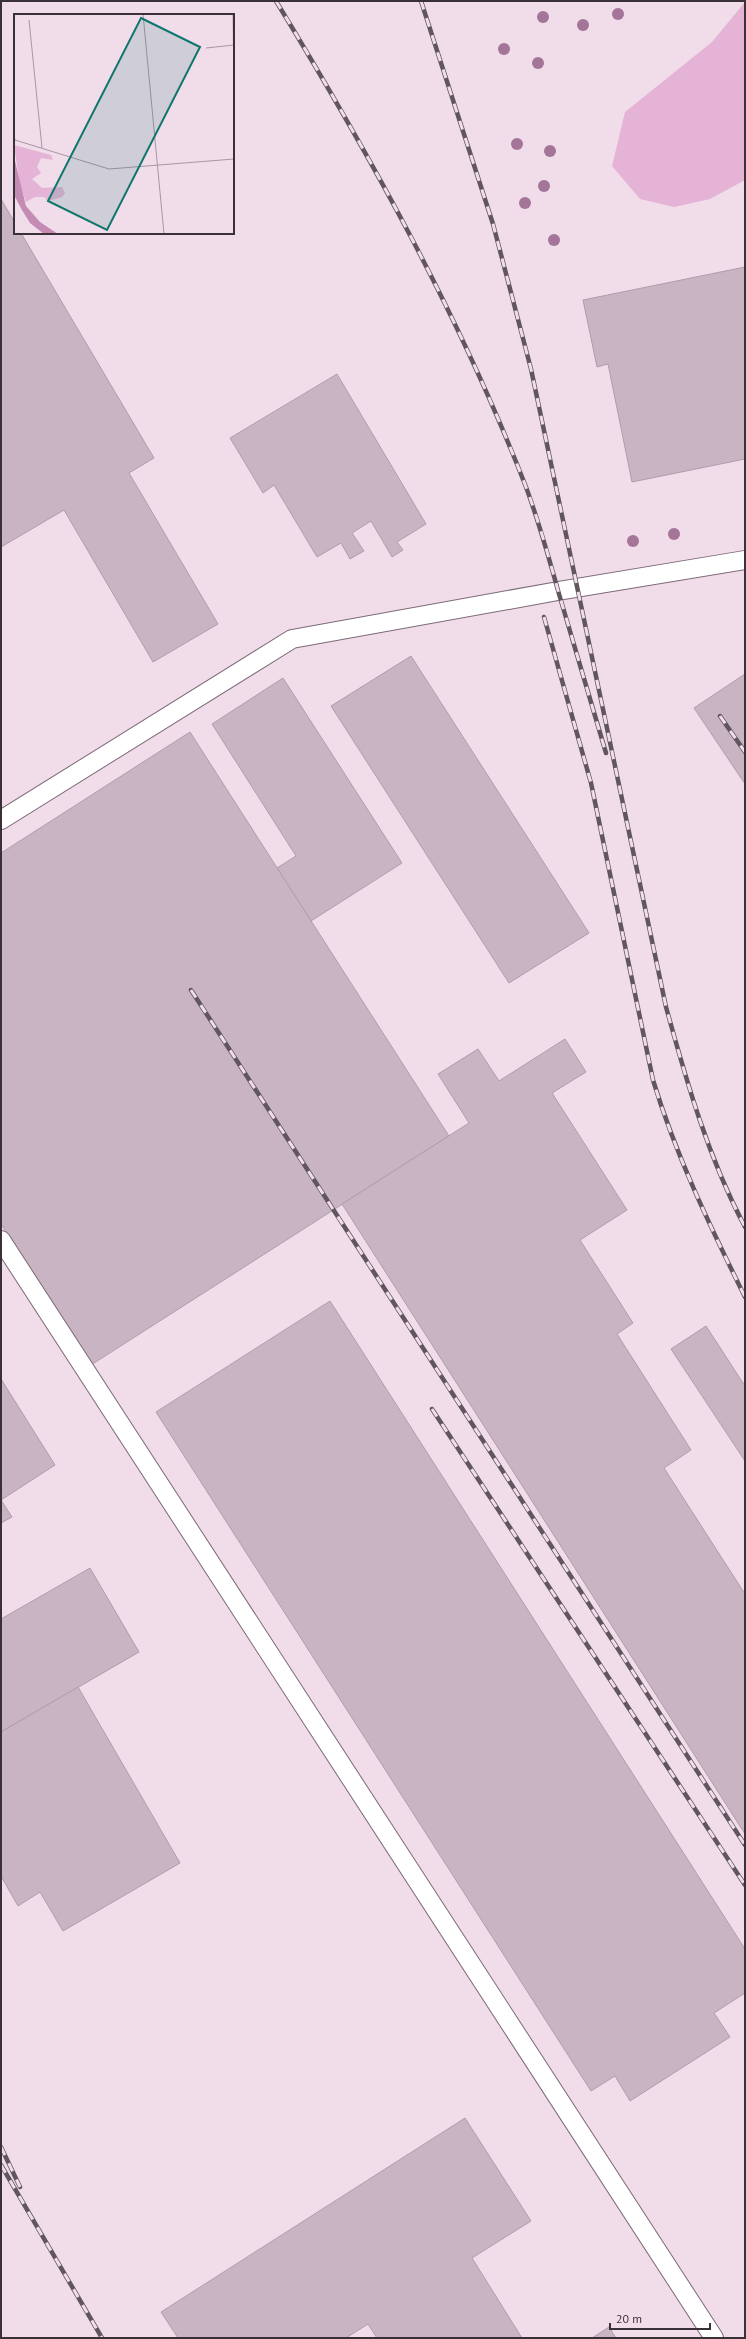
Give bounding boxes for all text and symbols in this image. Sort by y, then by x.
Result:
inset map [14,14,234,234]
scale bar [610,2305,710,2331]
text: 20 m [616,2311,642,2326]

